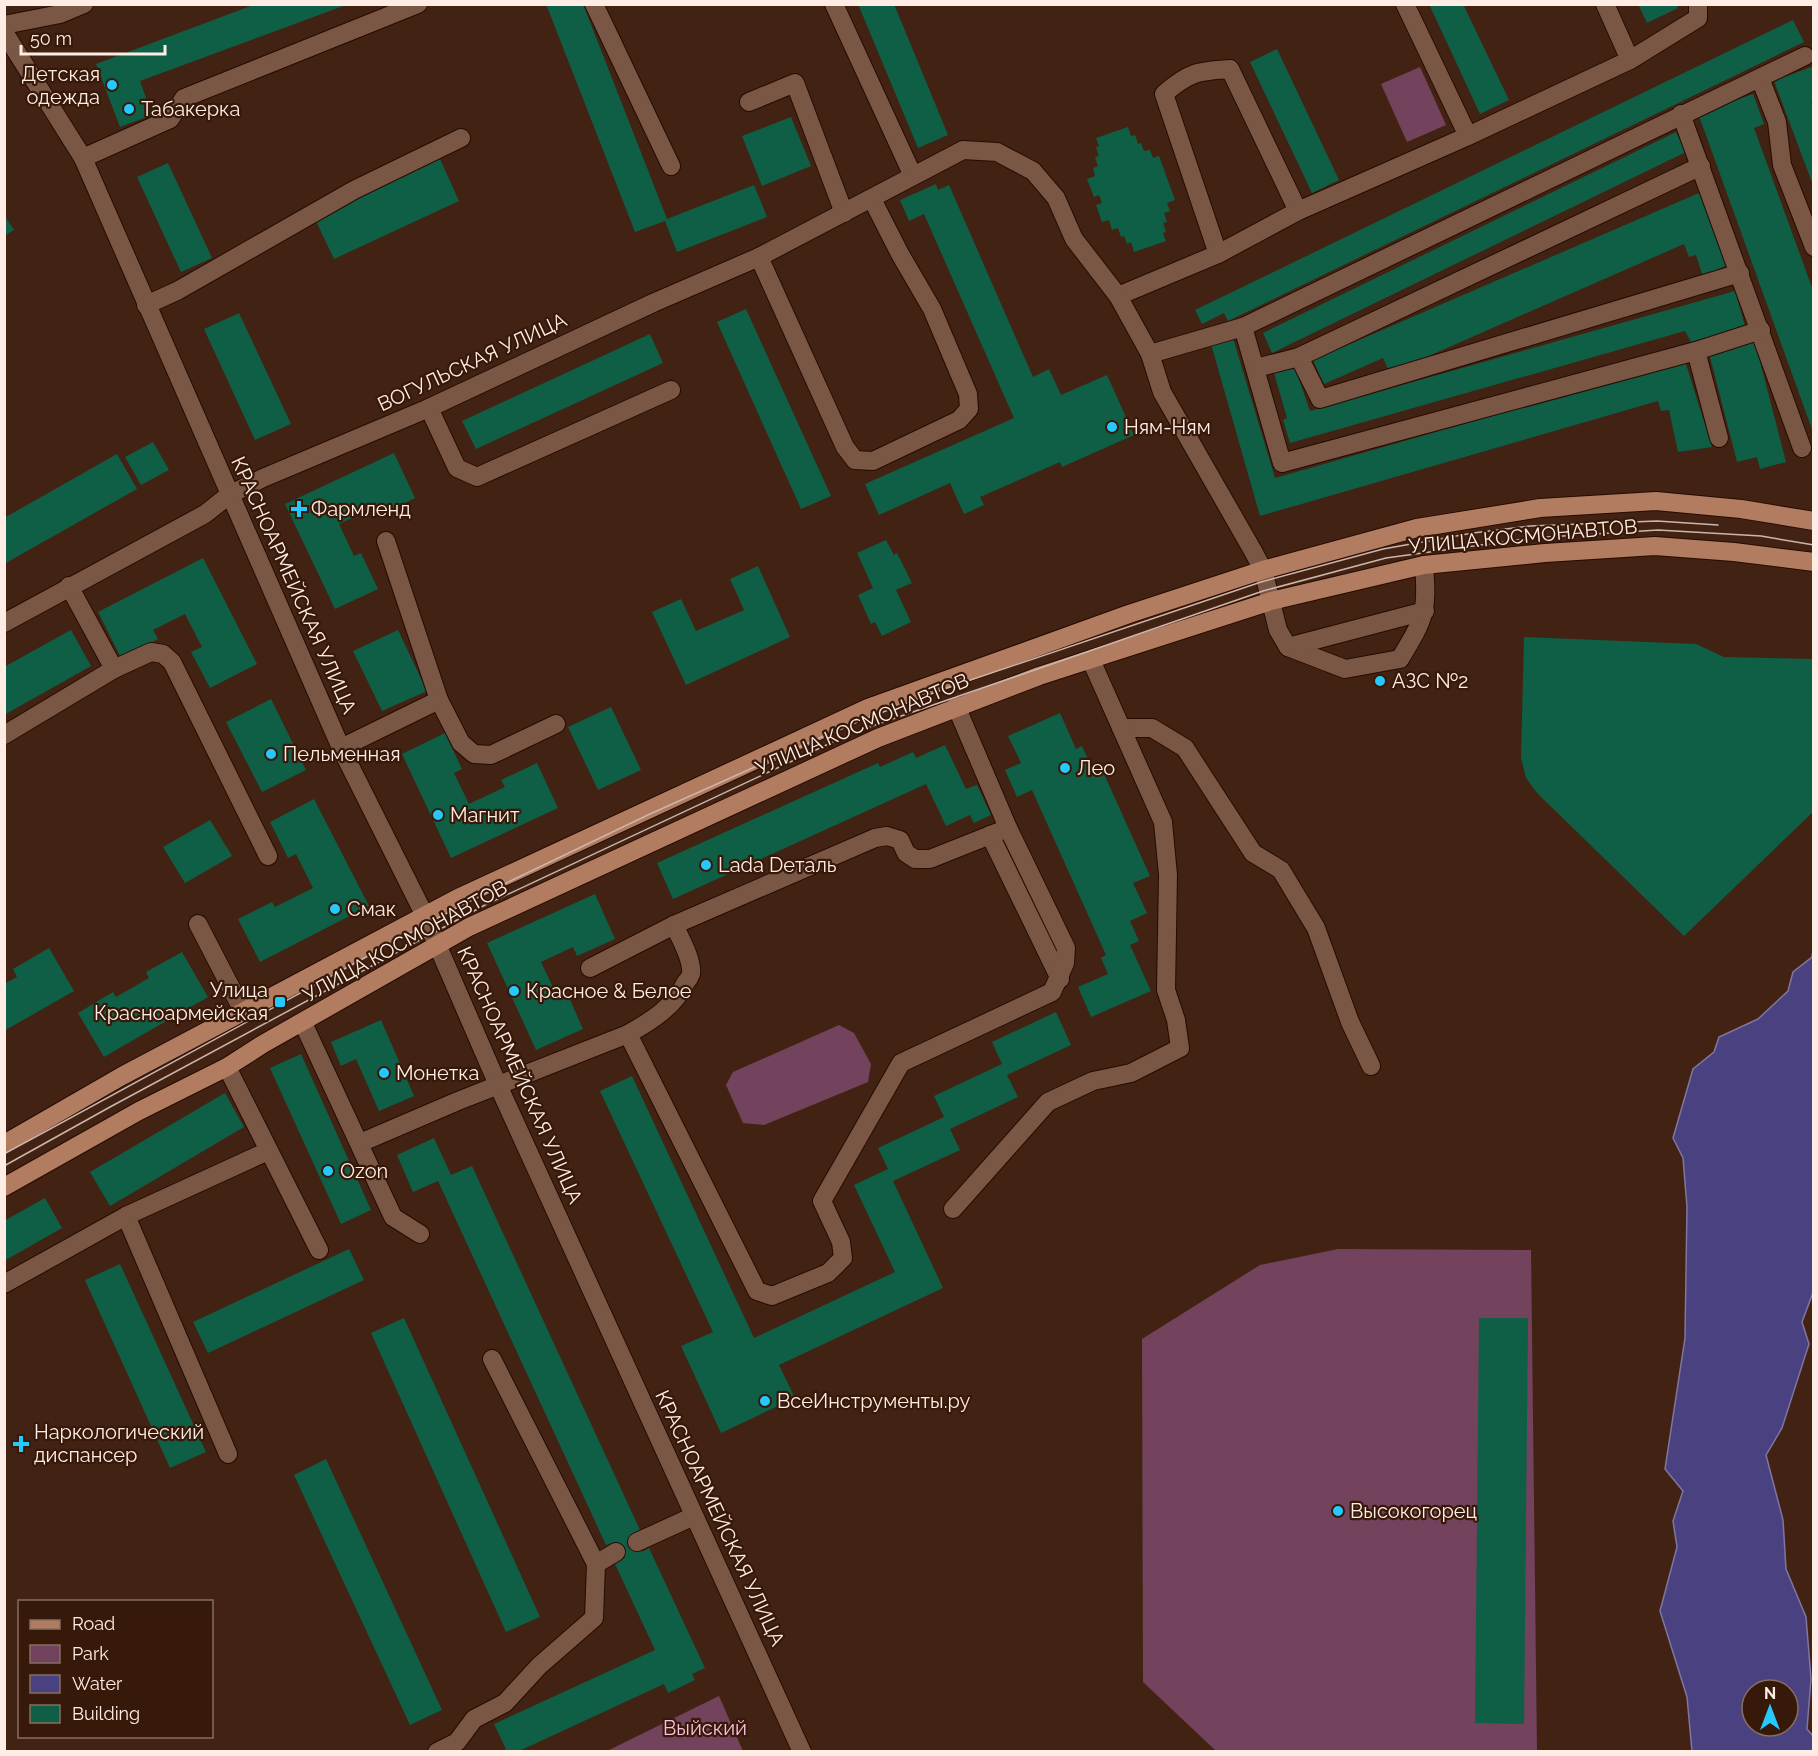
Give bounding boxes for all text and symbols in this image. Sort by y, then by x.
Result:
scale bar [21,18,165,56]
text: 50 m [30,28,72,49]
place label: Детская одежда [21,62,100,109]
marker: Детская одежда [105,78,119,92]
place label: Табакерка [141,97,240,121]
marker: Табакерка [122,102,136,116]
street label: ВОГУЛЬСКАЯ УЛИЦА [374,307,571,416]
place label: Ням-Ням [1124,415,1211,439]
marker: Ням-Ням [1105,420,1119,434]
street label: КРАСНОАРМЕЙСКАЯ УЛИЦА [226,453,362,718]
place label: Фармленд [311,497,411,521]
marker: Фармленд [292,502,306,516]
street label: УЛИЦА КОСМОНАВТОВ [1408,514,1638,558]
street label: УЛИЦА КОСМОНАВТОВ [752,668,972,780]
place label: АЗС №2 [1392,669,1468,693]
marker: АЗС №2 [1373,674,1387,688]
place label: Пельменная [283,742,401,766]
marker: Пельменная [264,747,278,761]
place label: Лео [1077,756,1115,780]
marker: Лео [1058,761,1072,775]
place label: Магнит [450,803,520,827]
marker: Магнит [431,808,445,822]
place label: Lada Dеталь [718,853,837,877]
marker: Lada Dеталь [699,858,713,872]
street label: УЛИЦА КОСМОНАВТОВ [299,875,511,1007]
place label: Смак [347,897,396,921]
marker: Смак [328,902,342,916]
street label: КРАСНОАРМЕЙСКАЯ УЛИЦА [452,943,588,1208]
place label: Улица Красноармейская [94,978,268,1025]
place label: Красное & Белое [526,979,692,1003]
marker: Красное & Белое [507,984,521,998]
marker: Улица Красноармейская [273,995,287,1009]
place label: Монетка [396,1061,479,1085]
marker: Монетка [377,1066,391,1080]
place label: Ozon [340,1159,388,1183]
marker: Ozon [321,1164,335,1178]
street label: КРАСНОАРМЕЙСКАЯ УЛИЦА [650,1386,790,1650]
place label: ВсеИнструменты.ру [777,1389,970,1413]
marker: ВсеИнструменты.ру [758,1394,772,1408]
place label: Наркологический диспансер [34,1420,204,1467]
marker: Наркологический диспансер [12,1435,30,1453]
place label: Высокогорец [1350,1499,1477,1523]
marker: Высокогорец [1331,1504,1345,1518]
legend [18,1600,213,1738]
text: Road [72,1613,115,1634]
text: Park [72,1643,109,1664]
text: Water [72,1673,123,1694]
north arrow [1740,1678,1800,1738]
text: N [1764,1684,1776,1703]
text: Building [72,1703,140,1724]
park label: Выйский [663,1716,747,1740]

